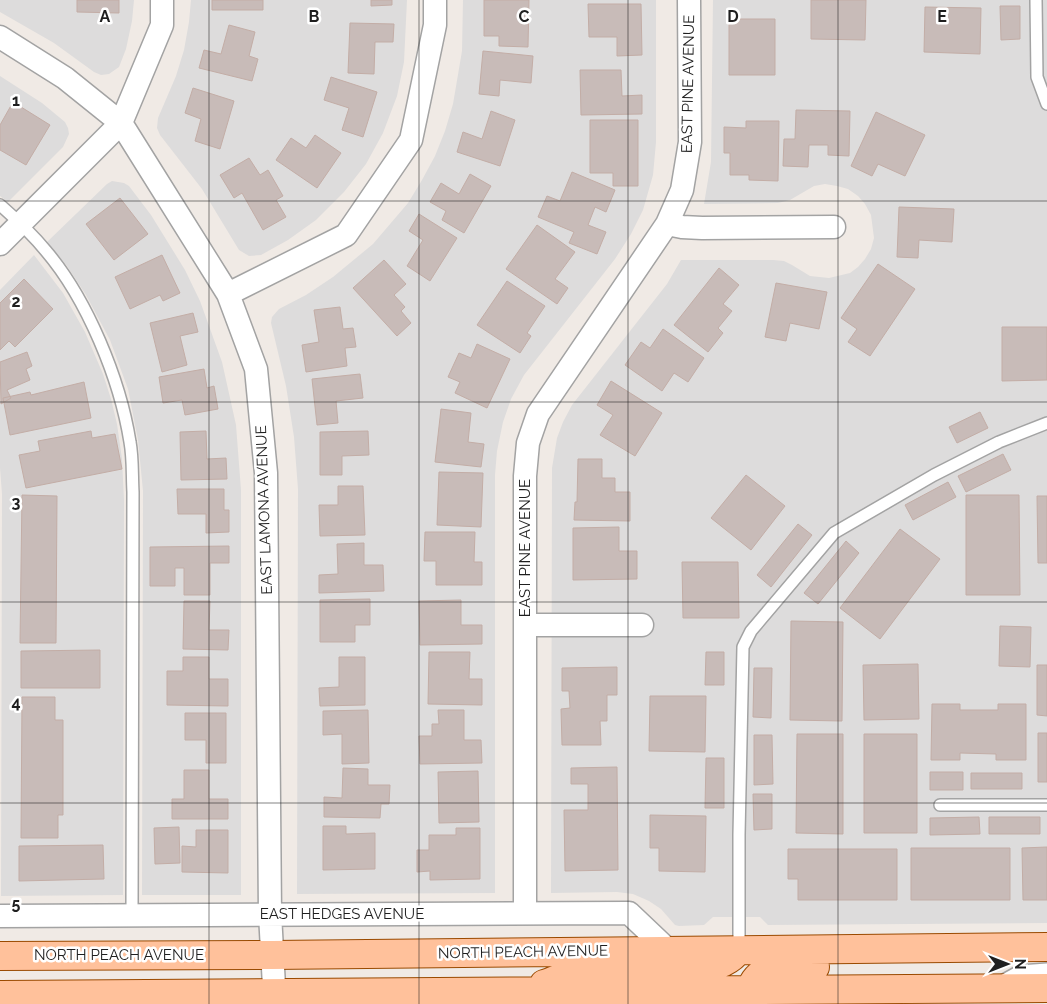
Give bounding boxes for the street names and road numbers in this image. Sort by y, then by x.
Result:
street label: EAST PINE AVENUE [678,15,698,153]
street label: EAST LAMONA AVENUE [252,425,276,595]
street label: EAST PINE AVENUE [516,479,534,617]
street label: EAST HEDGES AVENUE [260,905,424,923]
street label: NORTH PEACH AVENUE [438,942,608,962]
street label: NORTH PEACH AVENUE [34,946,204,964]

